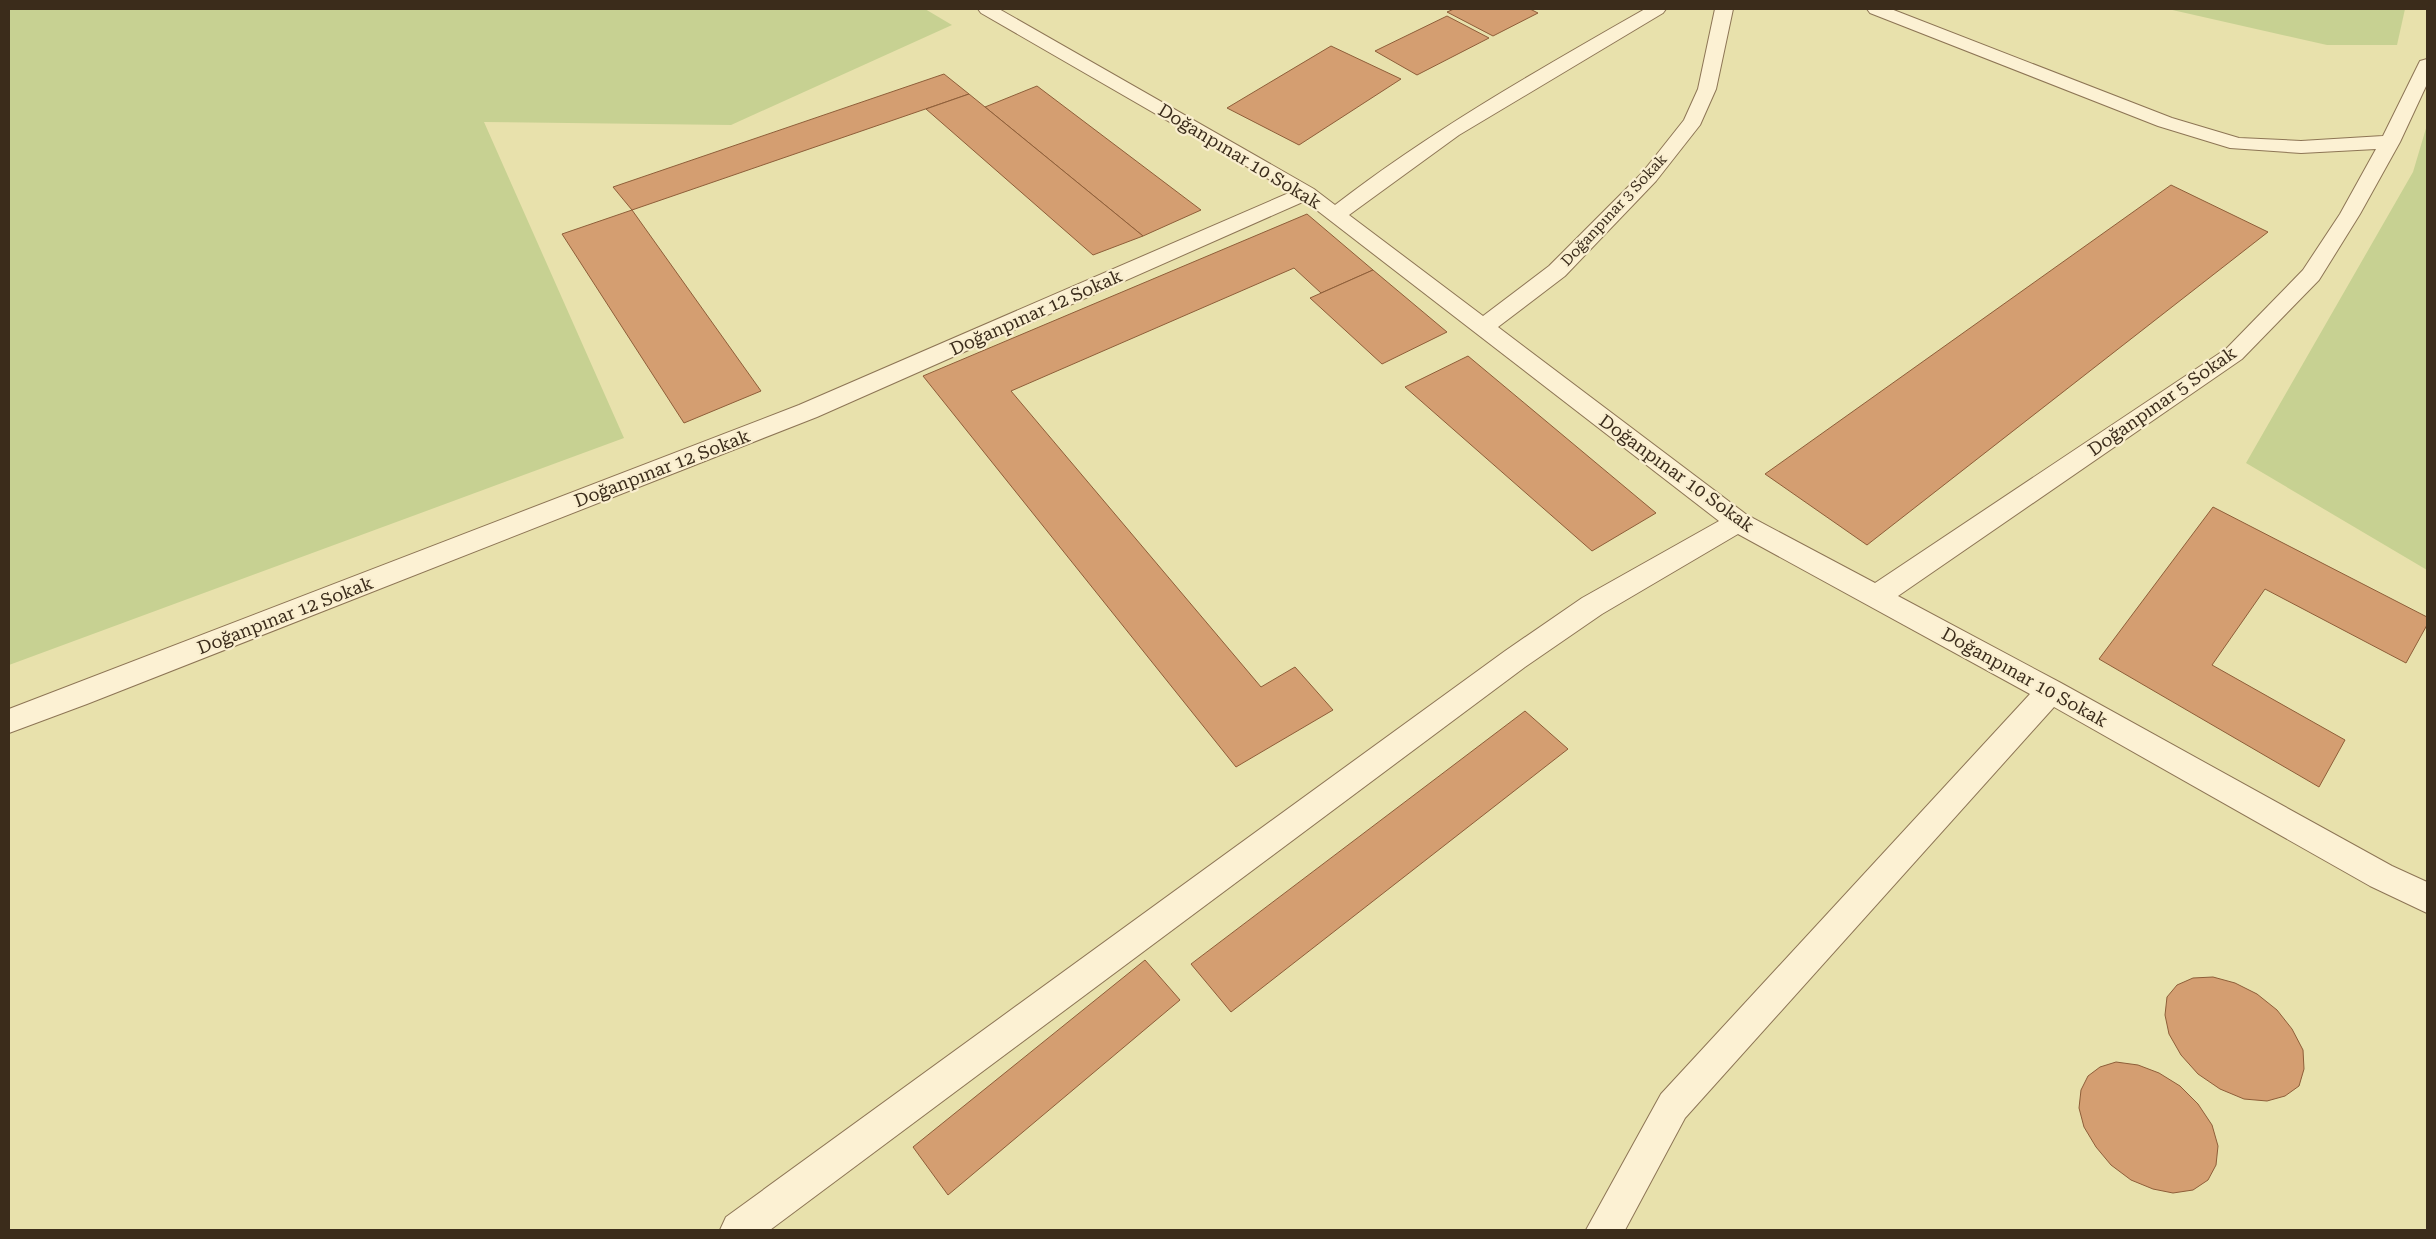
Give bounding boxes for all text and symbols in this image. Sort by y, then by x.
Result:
street label: Doğanpınar 10 Sokak [1155,99,1325,213]
street label: Doğanpınar 3 Sokak [1557,150,1671,270]
street label: Doğanpınar 12 Sokak [947,265,1125,359]
street label: Doğanpınar 5 Sokak [2084,342,2240,460]
street label: Doğanpınar 10 Sokak [1595,410,1759,536]
street label: Doğanpınar 12 Sokak [571,425,753,511]
street label: Doğanpınar 12 Sokak [194,572,376,658]
street label: Doğanpınar 10 Sokak [1938,623,2112,731]

